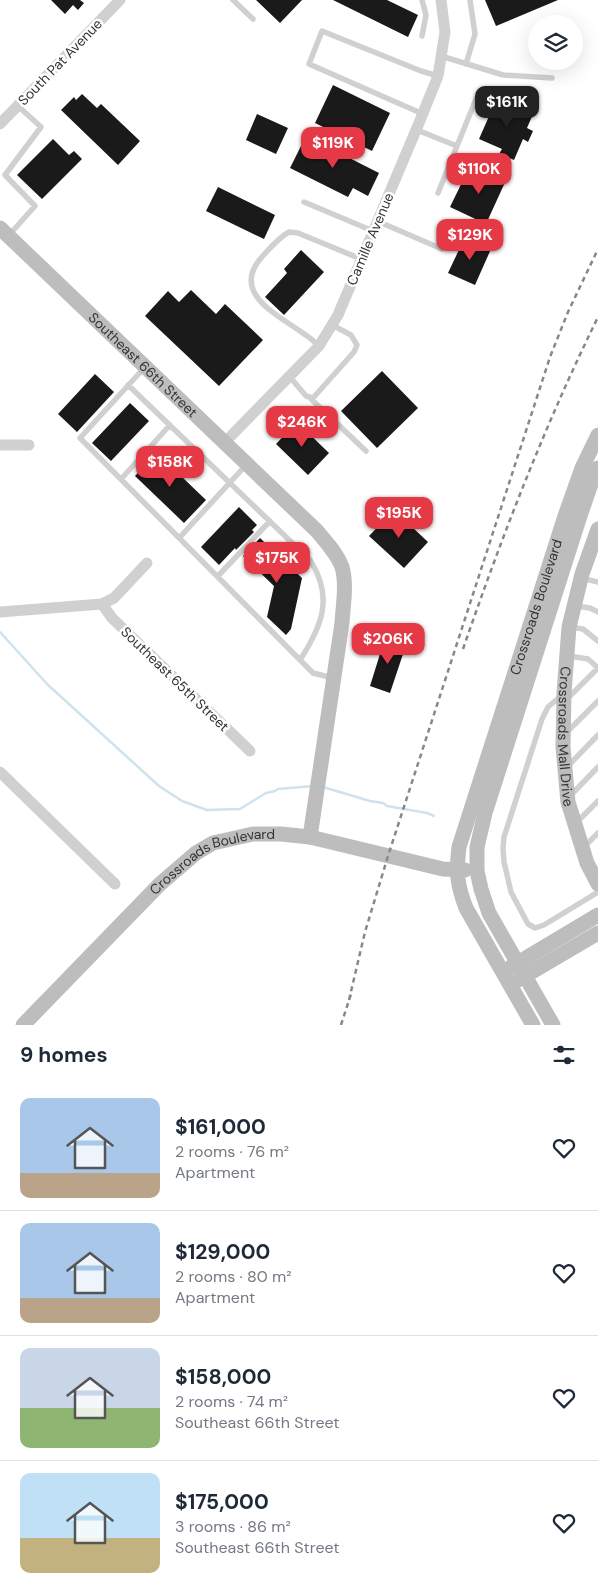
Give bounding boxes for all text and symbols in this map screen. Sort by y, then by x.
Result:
street label: South Pat Avenue [14,15,106,109]
map controls [528,15,583,70]
button: layers [528,15,583,70]
pin: $161K [472,86,542,128]
text: $161K [486,91,528,112]
pin: $119K [298,126,368,169]
text: $119K [312,132,354,153]
pin: $110K [444,152,514,195]
text: $110K [457,158,501,179]
street label: Camille Avenue [342,190,398,288]
pin: $129K [435,218,505,261]
text: $129K [447,224,493,245]
street label: Southeast 66th Street [85,308,201,421]
pin: $246K [267,406,337,448]
text: $246K [277,411,327,432]
pin: $158K [135,446,205,488]
text: $158K [147,451,193,472]
pin: $195K [364,496,434,539]
text: $195K [376,502,422,523]
street label: Crossroads Boulevard [506,537,566,677]
pin: $175K [242,542,312,584]
text: $175K [255,547,299,568]
pin: $206K [353,622,423,665]
street label: Southeast 65th Street [117,623,233,735]
text: $206K [363,628,413,649]
street label: Crossroads Mall Drive [554,666,578,809]
street label: Crossroads Boulevard [146,825,275,898]
text: 9 homes [20,1041,108,1069]
icon: filters [550,1041,578,1069]
text: $161,000 [175,1113,266,1141]
icon: home [60,1118,120,1178]
icon: heart [550,1134,578,1162]
text: 2 rooms · 76 m² [175,1141,289,1162]
text: Apartment [175,1162,255,1183]
text: $129,000 [175,1238,270,1266]
icon: home [60,1243,120,1303]
icon: heart [550,1259,578,1287]
text: 2 rooms · 80 m² [175,1266,292,1287]
text: Apartment [175,1287,255,1308]
text: $158,000 [175,1363,271,1391]
icon: home [60,1368,120,1428]
icon: heart [550,1384,578,1412]
text: 2 rooms · 74 m² [175,1391,288,1412]
text: Southeast 66th Street [175,1412,340,1433]
text: $175,000 [175,1488,269,1516]
icon: home [60,1493,120,1553]
icon: heart [550,1509,578,1537]
text: 3 rooms · 86 m² [175,1516,291,1537]
text: Southeast 66th Street [175,1537,340,1558]

